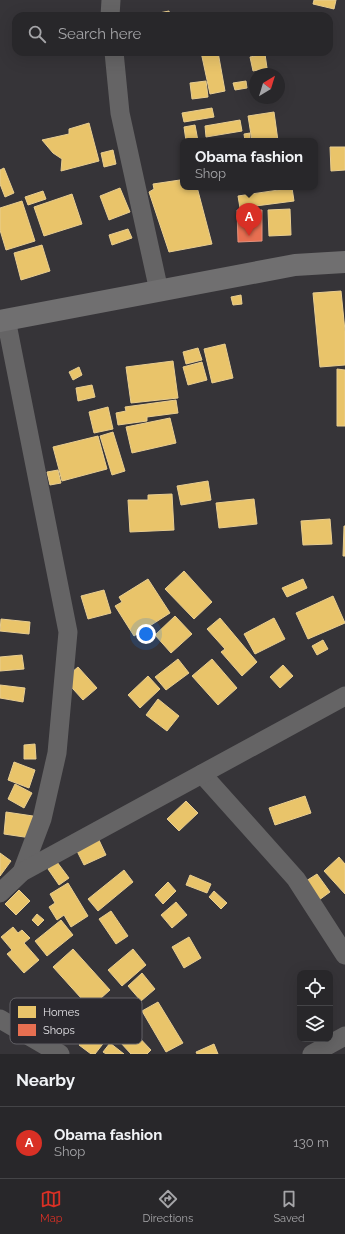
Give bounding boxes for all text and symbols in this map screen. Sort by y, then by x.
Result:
search box [12,12,333,56]
icon: search [26,23,48,45]
text: Search here [58,25,141,43]
north arrow [249,68,285,104]
popup [180,138,318,190]
text: Obama fashion [195,148,303,166]
text: Shop [195,166,226,181]
pin: A [236,203,262,236]
your location [136,624,156,644]
map controls [297,970,333,1042]
button: locate [297,970,333,1006]
legend [10,998,142,1044]
text: Homes [43,1006,79,1019]
button: layers [297,1006,333,1042]
text: Shops [43,1024,75,1037]
text: Nearby [16,1070,75,1090]
text: Obama fashion [54,1126,162,1144]
text: A [25,1135,33,1150]
text: 130 m [293,1135,329,1150]
text: Shop [54,1144,85,1159]
tab: Map [40,1188,62,1225]
tab: Directions [143,1188,193,1225]
tab: Saved [273,1188,305,1225]

